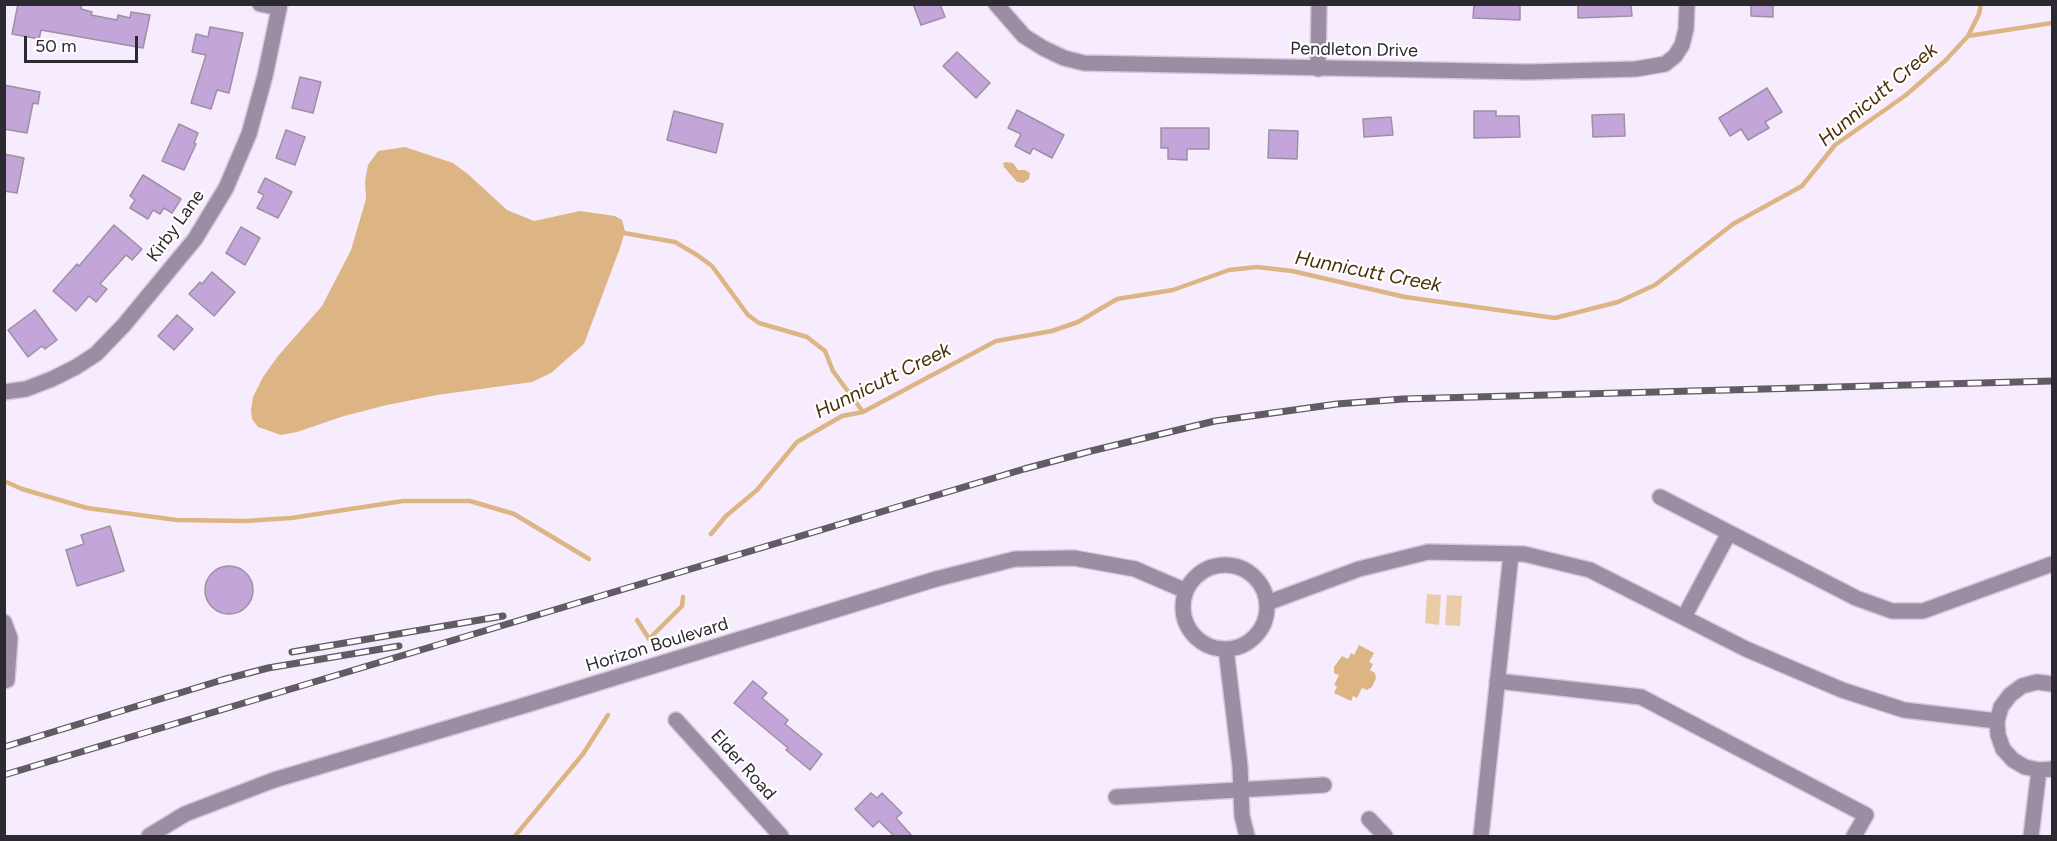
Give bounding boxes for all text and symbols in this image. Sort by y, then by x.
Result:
scale bar [27,24,141,62]
text: 50 m [35,35,77,57]
street label: Pendleton Drive [1290,38,1418,62]
water label: Hunnicutt Creek [1813,38,1943,152]
street label: Kirby Lane [143,186,209,266]
water label: Hunnicutt Creek [1293,246,1443,298]
water label: Hunnicutt Creek [811,338,955,424]
street label: Horizon Boulevard [583,613,731,677]
street label: Elder Road [706,725,780,805]

